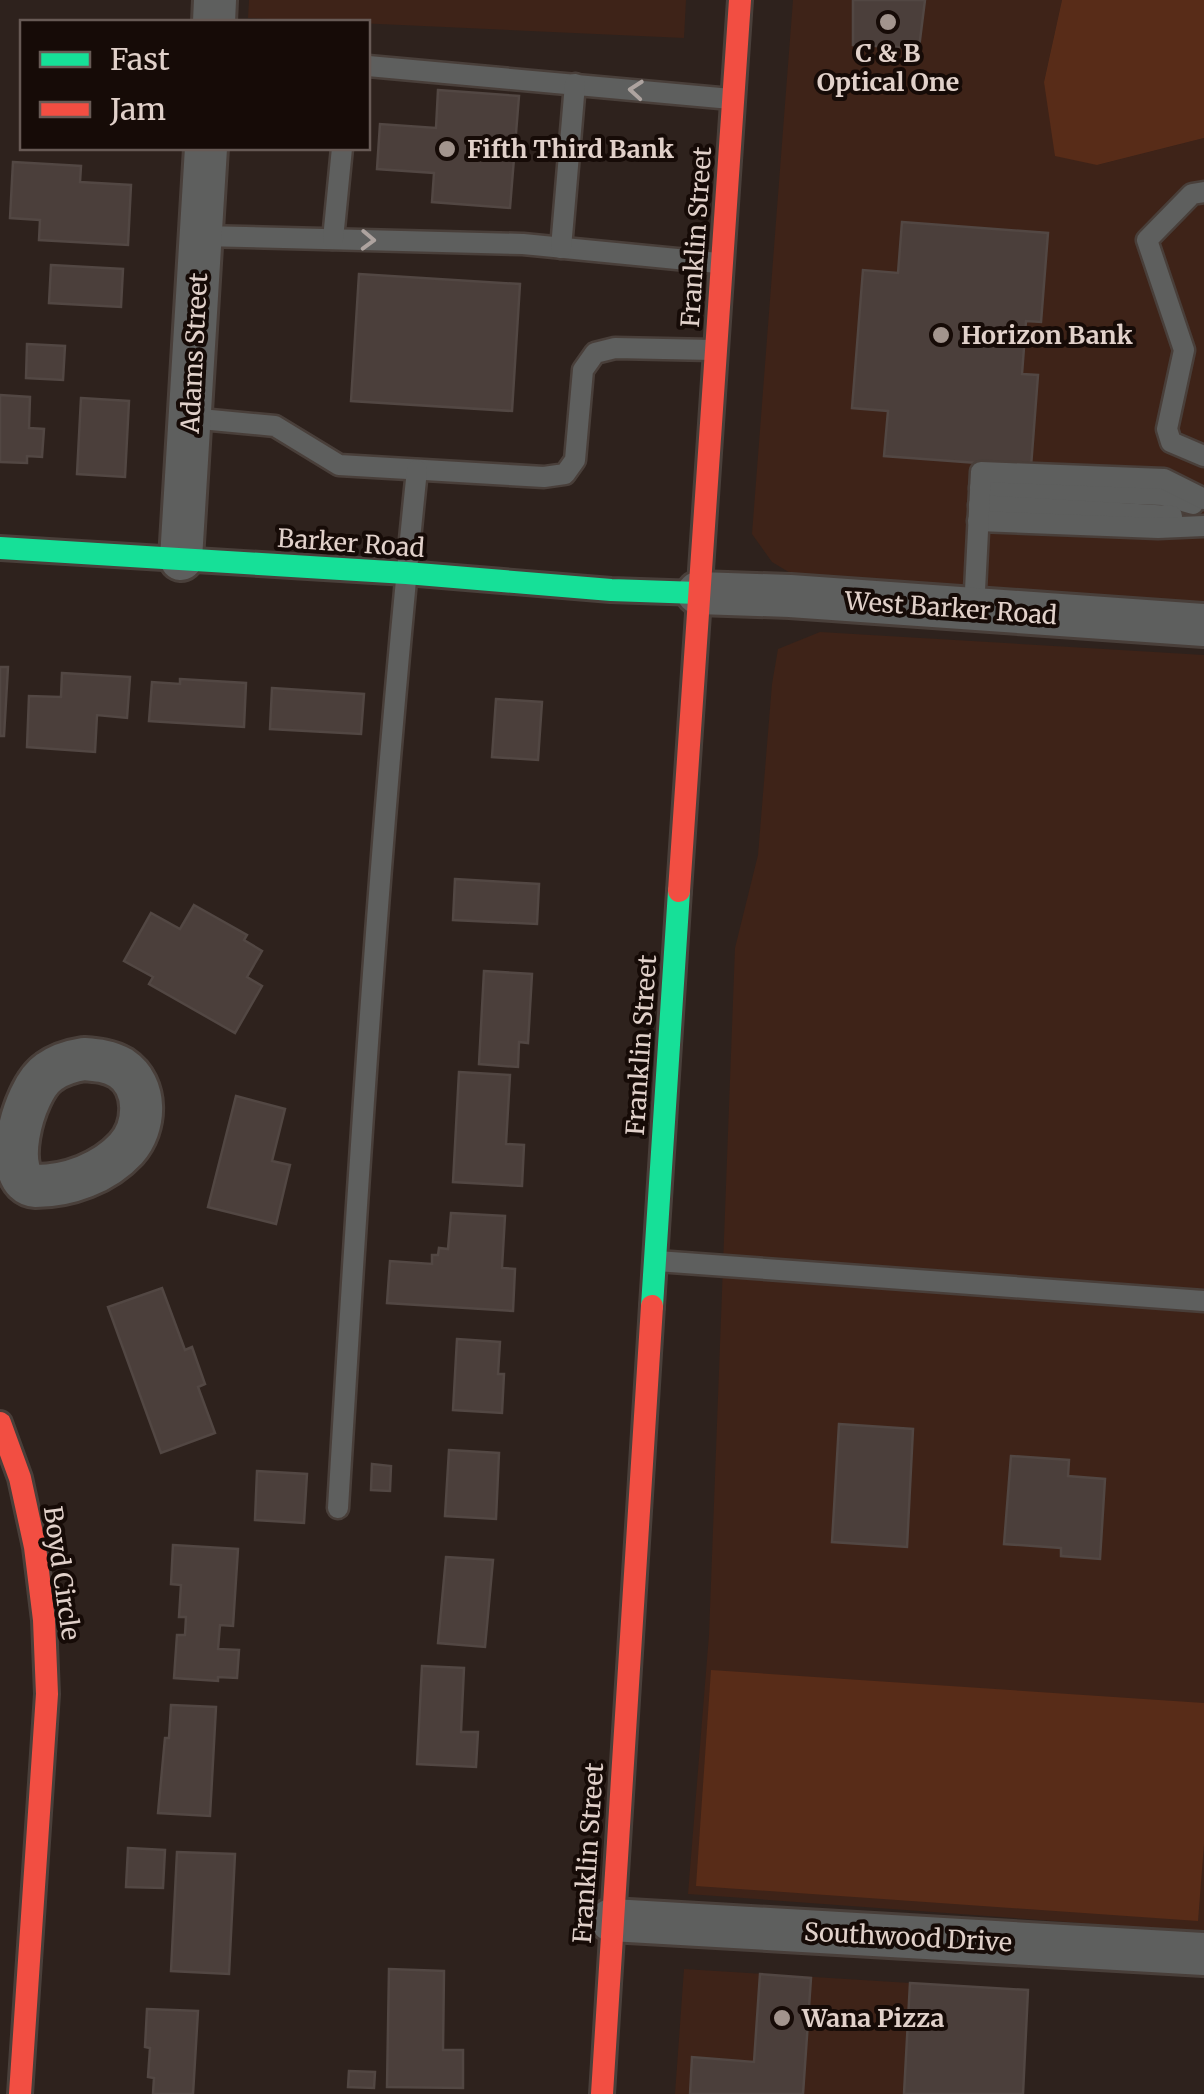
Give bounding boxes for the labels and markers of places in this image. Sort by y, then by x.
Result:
marker: C & B Optical One [877,11,899,33]
place label: C & B Optical One [817,37,959,98]
place label: Fifth Third Bank [467,133,675,165]
marker: Fifth Third Bank [436,138,458,160]
place label: Horizon Bank [961,319,1134,351]
marker: Horizon Bank [930,324,952,346]
place label: Wana Pizza [801,2002,944,2034]
marker: Wana Pizza [771,2007,793,2029]

